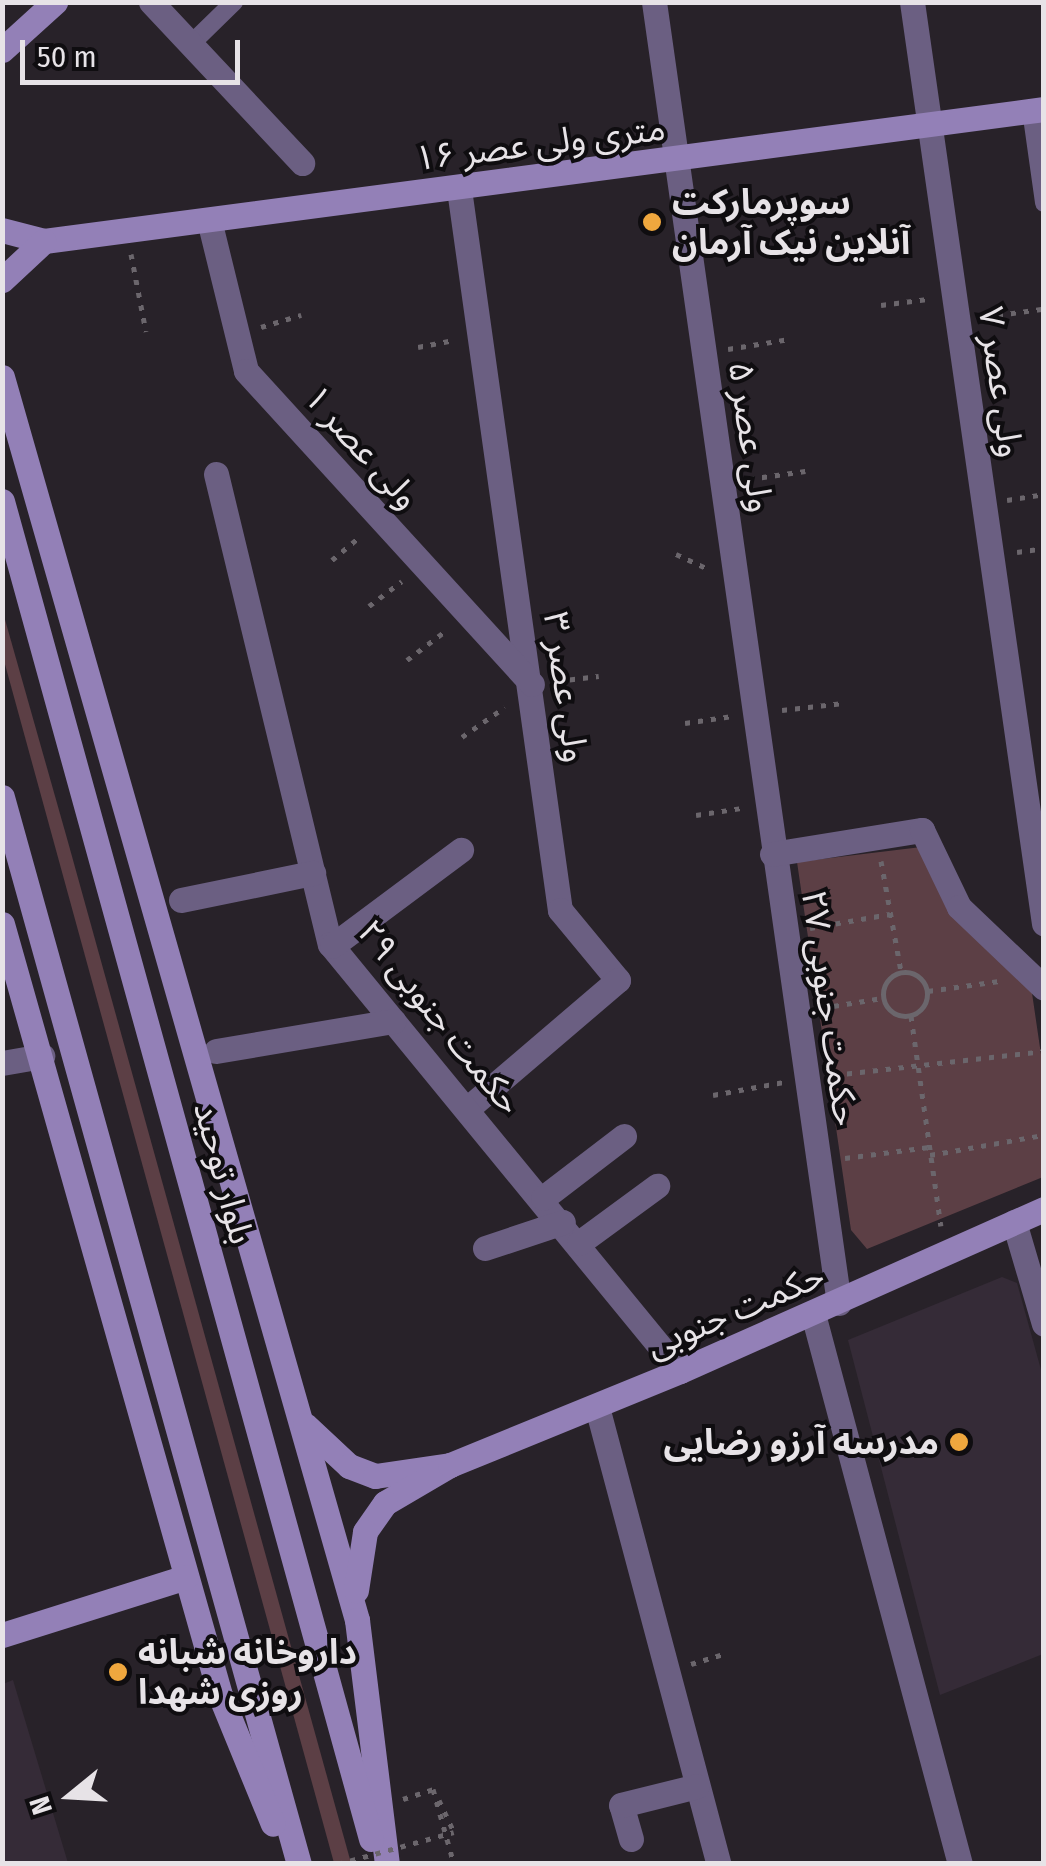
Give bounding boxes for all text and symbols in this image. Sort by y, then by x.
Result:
scale bar [25,20,245,82]
text: 50 m [37,39,97,75]
street label: ۱۶ متری ولی عصر [412,107,668,179]
place label: سوپرمارکت آنلاین نیک آرمان [672,181,910,263]
marker: سوپرمارکت آنلاین نیک آرمان [641,211,663,233]
street label: ولی عصر ۷ [970,304,1032,460]
street label: ولی عصر ۵ [720,359,782,515]
street label: ولی عصر ۱ [296,377,428,517]
street label: ولی عصر ۳ [535,609,597,765]
street label: حکمت جنوبی ۲۷ [793,887,867,1129]
street label: حکمت جنوبی ۲۹ [349,911,531,1123]
street label: بلوار توحید [185,1097,263,1249]
street label: حکمت جنوبی [640,1254,830,1366]
place label: مدرسه آرزو رضایی [664,1421,939,1463]
marker: مدرسه آرزو رضایی [948,1431,970,1453]
place label: داروخانه شبانه روزی شهدا [138,1631,357,1713]
marker: داروخانه شبانه روزی شهدا [107,1661,129,1683]
north arrow [20,1746,120,1846]
text: N [23,1792,59,1819]

